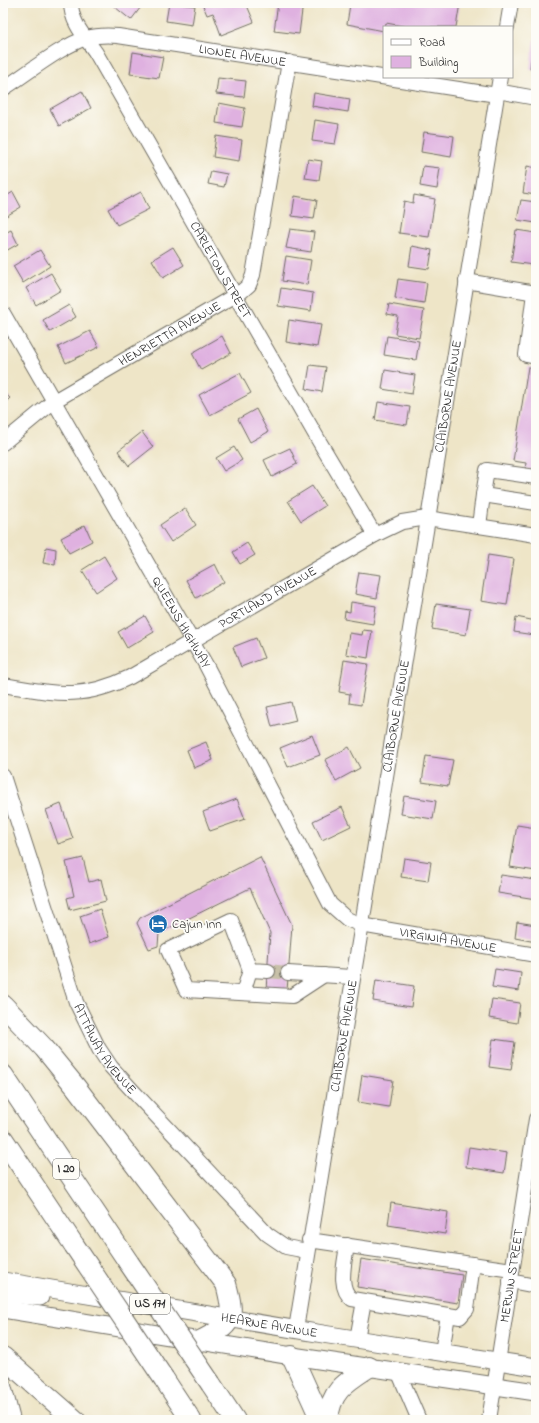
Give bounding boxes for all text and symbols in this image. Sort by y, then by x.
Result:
legend [383,26,513,78]
text: Road [419,34,445,52]
street label: LIONEL AVENUE [198,39,288,72]
text: Building [418,54,458,73]
street label: CARLETON STREET [185,218,256,322]
street label: HENRIETTA AVENUE [115,296,224,371]
street label: CLAIBORNE AVENUE [429,339,467,454]
street label: PORTLAND AVENUE [215,561,320,633]
street label: QUEENS HIGHWAY [147,573,215,672]
street label: CLAIBORNE AVENUE [377,658,414,774]
hotel icon: Cajun Inn [147,913,169,935]
place label: Cajun Inn [172,915,222,934]
street label: VIRGINIA AVENUE [397,922,498,958]
street label: CLAIBORNE AVENUE [325,978,362,1093]
street label: ATTAWAY AVENUE [69,1000,141,1099]
road number: I 20 [53,1159,79,1179]
street label: MERWIN STREET [495,1227,528,1324]
road number: US 171 [130,1294,170,1314]
street label: HEARNE AVENUE [220,1308,319,1342]

